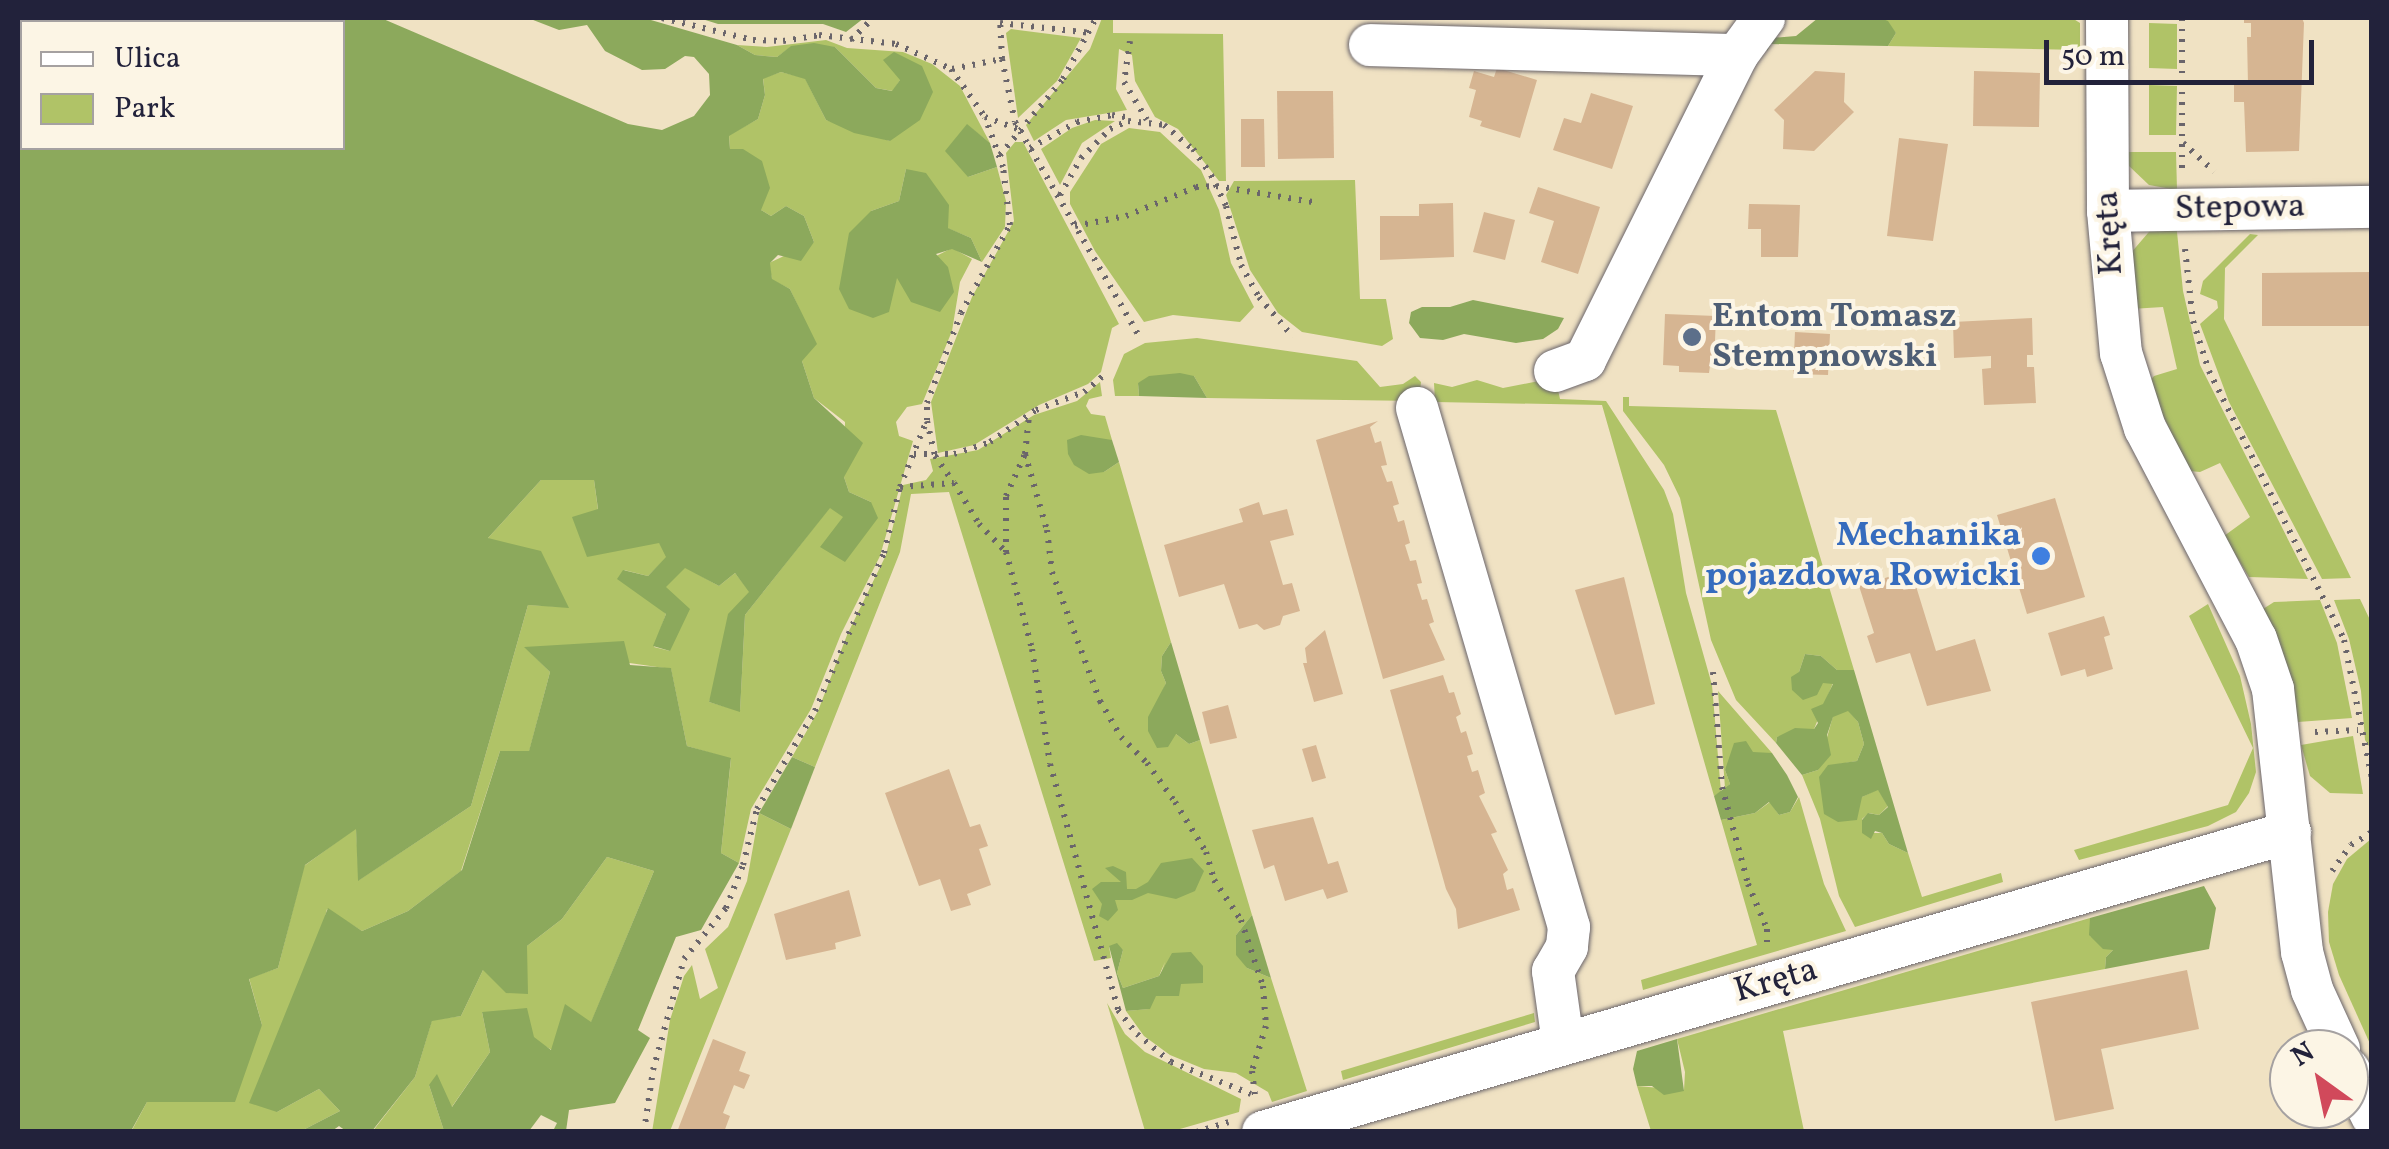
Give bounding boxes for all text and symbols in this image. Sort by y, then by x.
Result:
legend [20,20,345,150]
scale bar [2049,20,2319,82]
text: 50 m [2061,36,2125,78]
text: Ulica [114,38,181,80]
text: Park [114,88,175,130]
street label: Stepowa [2174,186,2306,230]
street label: Kręta [2087,190,2133,276]
place label: Entom Tomasz Stempnowski [1712,296,1957,378]
marker: Entom Tomasz Stempnowski [1681,326,1703,348]
place label: Mechanika pojazdowa Rowicki [1705,515,2021,597]
marker: Mechanika pojazdowa Rowicki [2030,545,2052,567]
street label: Kręta [1730,949,1822,1013]
north arrow [2269,1029,2369,1129]
text: N [2284,1033,2323,1077]

